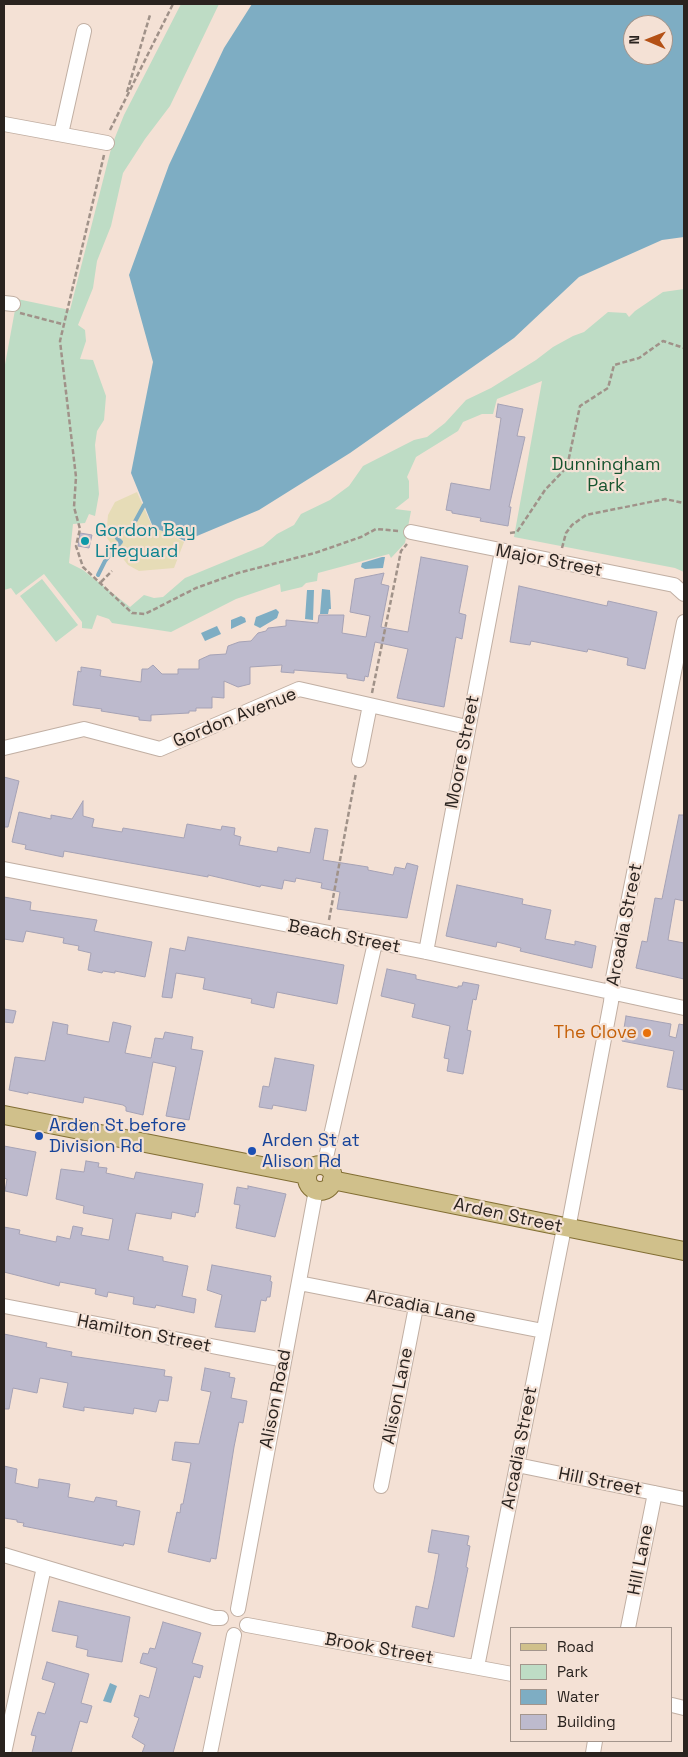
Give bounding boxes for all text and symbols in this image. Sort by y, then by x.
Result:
north arrow [623,15,673,65]
text: N [625,35,643,45]
park label: Dunningham Park [552,454,660,496]
place label: Gordon Bay Lifeguard [95,520,196,562]
marker: Gordon Bay Lifeguard [79,535,91,547]
street label: Major Street [494,540,604,582]
street label: Gordon Avenue [170,683,300,753]
street label: Moore Street [441,694,485,810]
street label: Arcadia Street [603,862,647,988]
street label: Beach Street [286,916,402,958]
place label: The Clove [553,1022,637,1044]
marker: The Clove [641,1027,653,1039]
place label: Arden St before Division Rd [49,1115,186,1158]
marker: Arden St before Division Rd [33,1130,45,1142]
place label: Arden St at Alison Rd [262,1130,360,1172]
marker: Arden St at Alison Rd [246,1145,258,1157]
street label: Arden Street [452,1194,564,1238]
street label: Arcadia Lane [364,1286,478,1328]
street label: Hamilton Street [75,1310,213,1358]
street label: Alison Lane [378,1346,418,1446]
street label: Alison Road [256,1348,296,1450]
street label: Arcadia Street [498,1385,542,1511]
street label: Hill Street [556,1463,644,1501]
street label: Hill Lane [624,1523,658,1597]
legend [510,1627,673,1742]
street label: Brook Street [323,1629,435,1669]
text: Road [557,1637,594,1656]
text: Park [557,1662,588,1681]
text: Water [557,1687,599,1706]
text: Building [557,1712,616,1731]

